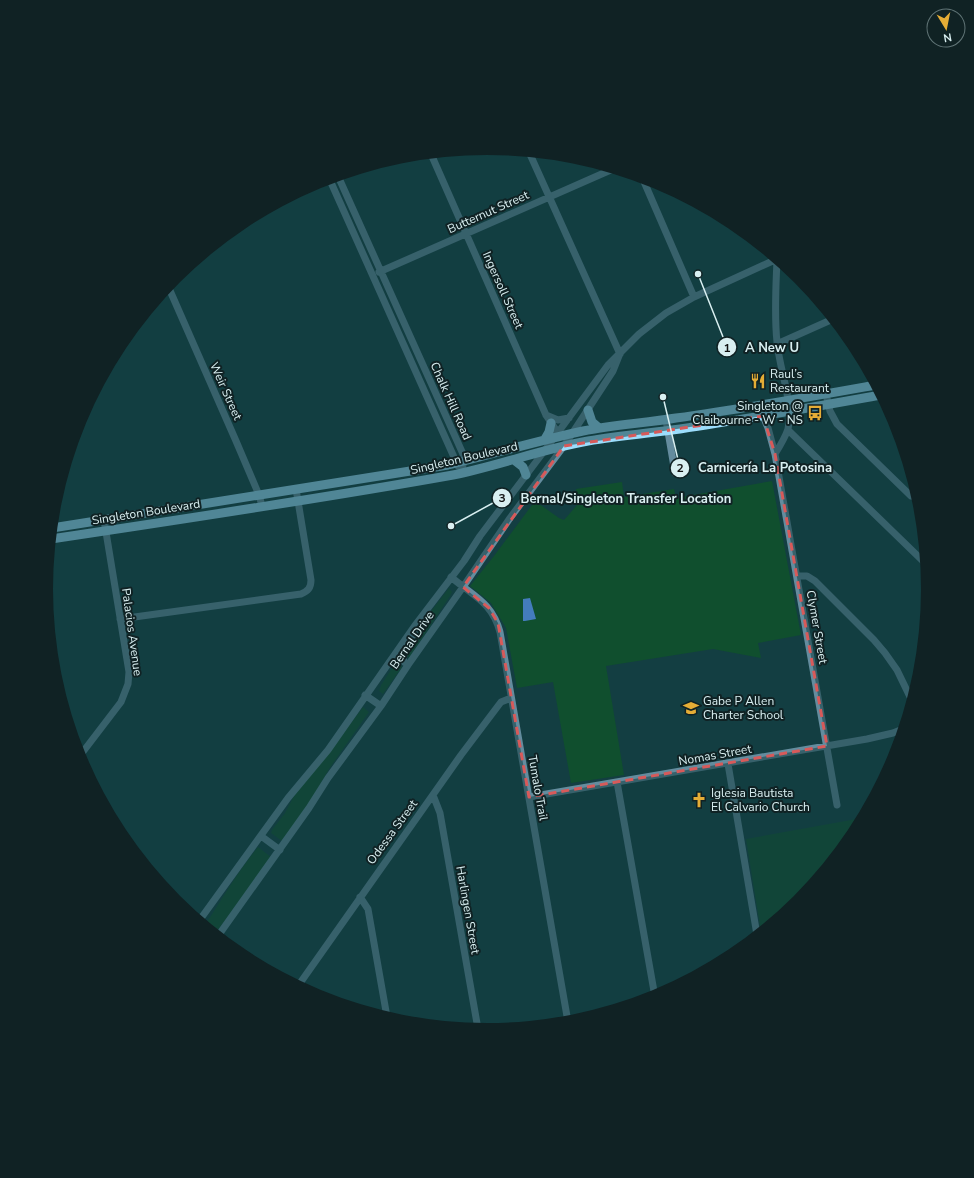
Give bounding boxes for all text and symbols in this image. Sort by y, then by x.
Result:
north arrow [926,8,966,48]
text: N [942,29,953,45]
street label: Butternut Street [445,187,532,237]
street label: Ingersoll Street [479,249,527,332]
callout: A New U [717,335,807,360]
text: A New U [745,339,799,357]
text: 1 [723,340,731,356]
street label: Chalk Hill Road [427,359,475,443]
street label: Weir Street [206,360,246,423]
place label: Raul’s Restaurant [770,366,830,396]
restaurant icon: Raul’s Restaurant [749,372,767,390]
place label: Singleton @ Claibourne - W - NS [692,398,803,428]
bus stop icon: Singleton @ Claibourne - W - NS [806,404,824,422]
street label: Singleton Boulevard [409,438,519,478]
callout: Carnicería La Potosina [670,455,840,480]
text: Carnicería La Potosina [698,459,832,477]
text: 2 [676,460,684,476]
callout: Bernal/Singleton Transfer Location [492,486,739,511]
text: 3 [498,490,506,506]
text: Bernal/Singleton Transfer Location [521,490,731,508]
street label: Singleton Boulevard [91,496,201,528]
street label: Palacios Avenue [118,587,146,677]
street label: Clymer Street [803,589,831,666]
street label: Bernal Drive [386,608,438,672]
place label: Gabe P Allen Charter School [703,693,784,723]
school or university icon: Gabe P Allen Charter School [682,699,700,717]
street label: Nomas Street [677,741,754,769]
street label: Tumalo Trail [524,754,552,822]
place label: Iglesia Bautista El Calvario Church [711,785,810,815]
church icon: Iglesia Bautista El Calvario Church [690,791,708,809]
street label: Odessa Street [363,796,421,868]
street label: Harlingen Street [452,865,484,956]

